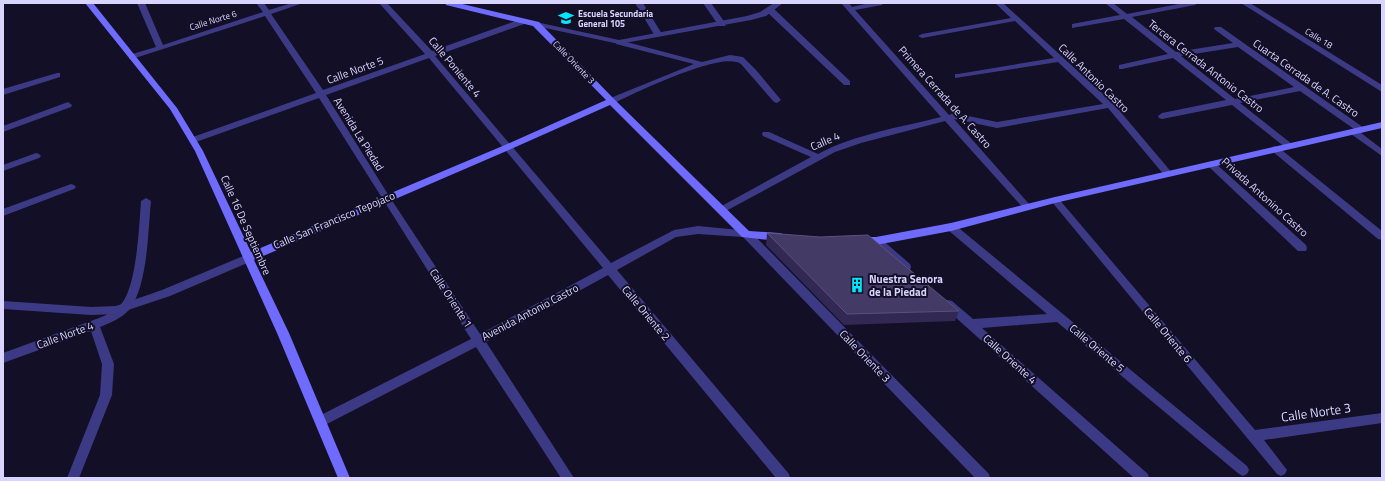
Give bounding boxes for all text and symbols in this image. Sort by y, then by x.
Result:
street label: Calle Norte 6 [188,7,238,33]
place label: Escuela Secundaria General 105 [578,7,653,30]
school or university icon: Escuela Secundaria General 105 [557,9,575,27]
street label: Tercera Cerrada Antonio Castro [1145,16,1267,116]
street label: Calle 18 [1303,24,1335,52]
street label: Calle Poniente 4 [425,33,485,101]
street label: Cuarta Cerrada de A. Castro [1250,35,1362,121]
street label: Calle Oriente 3 [550,38,598,86]
street label: Calle Antonio Castro [1055,40,1133,116]
street label: Primera Cerrada de A. Castro [895,42,995,152]
street label: Calle Norte 5 [324,52,386,88]
street label: Avenida La Piedad [330,94,388,174]
street label: Calle 4 [808,128,842,154]
street label: Privada Antonino Castro [1218,154,1312,240]
street label: Calle 16 De Septiembre [217,173,275,278]
street label: Calle San Francisco Tepojaco [271,187,398,253]
street label: Calle Oriente 1 [426,265,476,331]
place label: Nuestra Senora de la Piedad [869,271,943,300]
building icon: Nuestra Senora de la Piedad [848,276,866,294]
street label: Avenida Antonio Castro [479,280,582,344]
street label: Calle Oriente 2 [618,282,674,344]
street label: Calle Oriente 6 [1140,304,1196,366]
street label: Calle Norte 4 [34,317,96,353]
street label: Calle Oriente 5 [1066,320,1128,376]
street label: Calle Oriente 3 [836,326,894,386]
street label: Calle Oriente 4 [980,330,1040,388]
street label: Calle Norte 3 [1280,397,1352,427]

